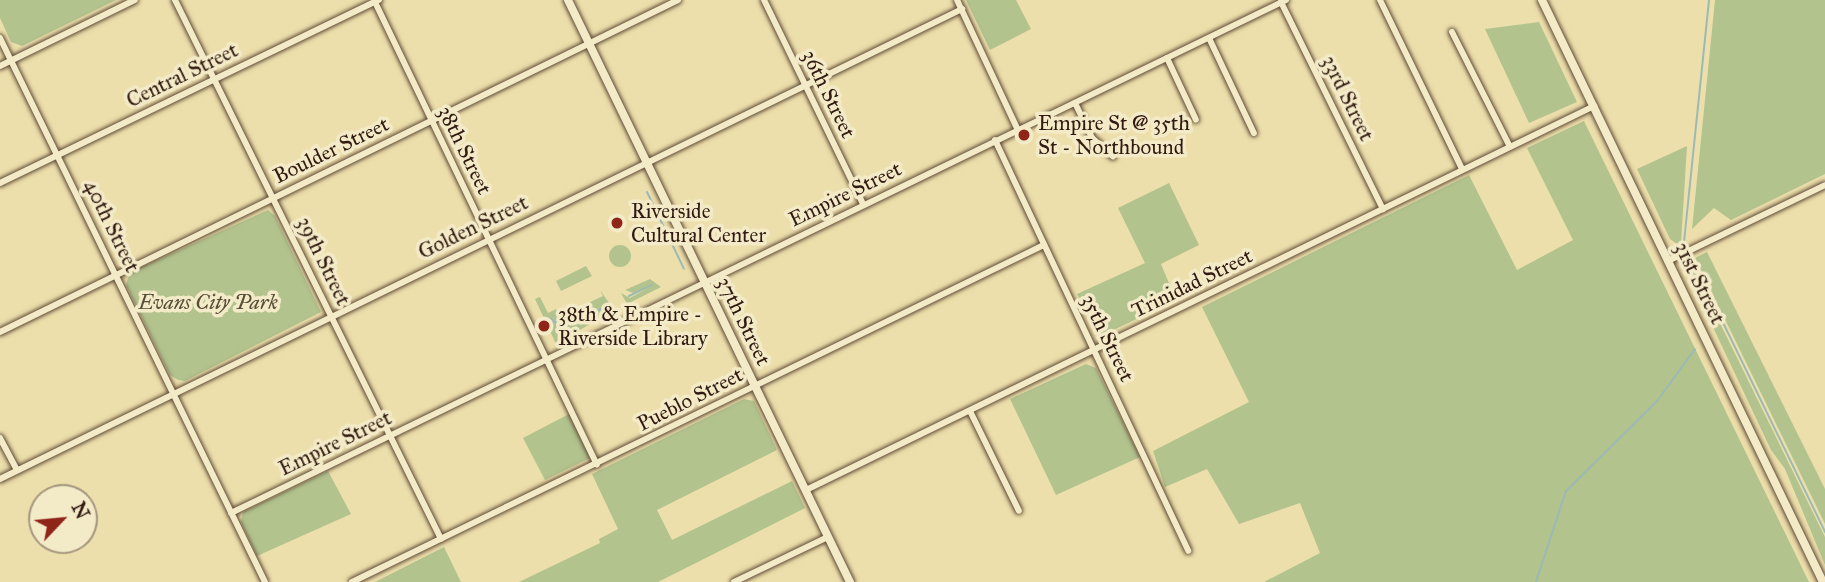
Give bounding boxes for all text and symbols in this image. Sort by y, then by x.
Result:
street label: Central Street [122,37,242,113]
street label: 36th Street [797,46,861,142]
street label: 33rd Street [1317,51,1379,145]
street label: 38th Street [433,102,497,198]
place label: Empire St @ 35th St - Northbound [1038,110,1190,160]
street label: Boulder Street [269,111,393,189]
marker: Empire St @ 35th St - Northbound [1016,127,1032,143]
street label: Empire Street [785,156,905,232]
street label: 40th Street [79,176,145,276]
street label: Golden Street [414,190,532,264]
place label: Riverside Cultural Center [631,198,766,248]
street label: 39th Street [292,213,356,309]
marker: Riverside Cultural Center [609,215,625,231]
street label: 31st Street [1669,238,1731,328]
street label: Trinidad Street [1128,243,1256,323]
street label: 37th Street [712,273,776,369]
park label: Evans City Park [138,289,278,315]
street label: 35th Street [1076,290,1140,386]
place label: 38th & Empire - Riverside Library [558,301,708,351]
marker: 38th & Empire - Riverside Library [536,318,552,334]
street label: Pueblo Street [633,362,747,436]
street label: Empire Street [275,405,395,481]
north arrow [28,484,98,554]
text: N [67,498,94,523]

